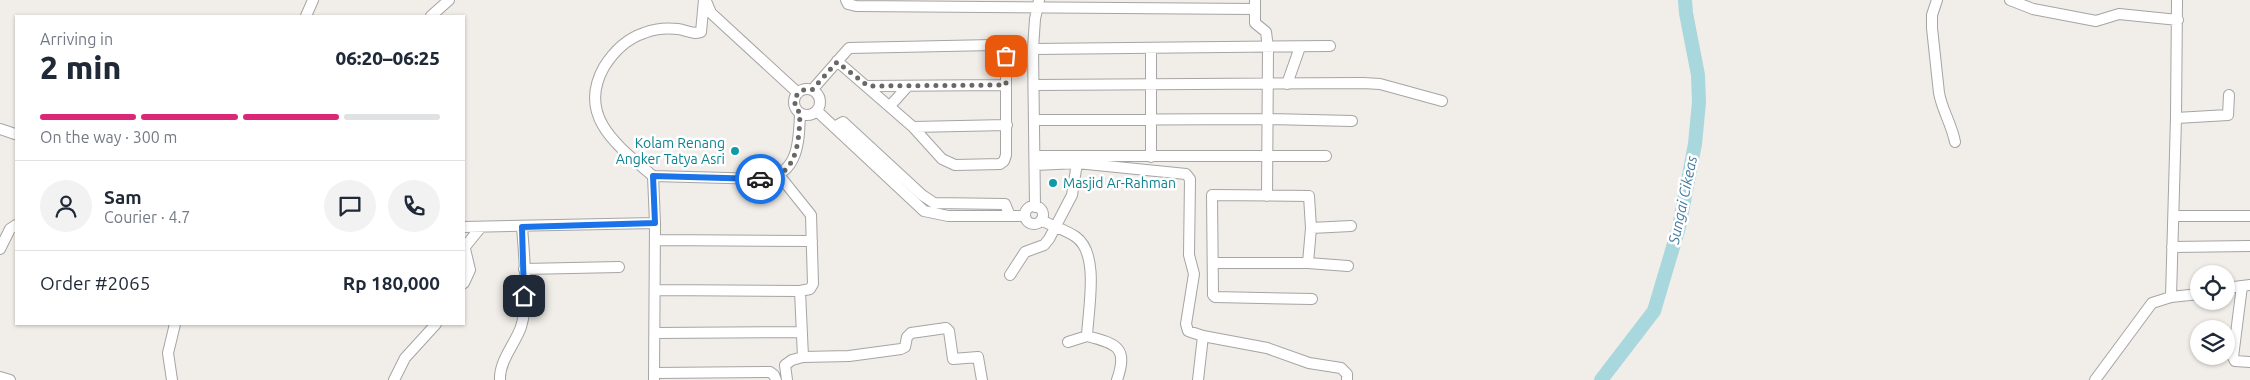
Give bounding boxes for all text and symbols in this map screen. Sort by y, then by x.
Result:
text: Arriving in [40,30,113,48]
pin [985,35,1027,77]
icon: bag [992,42,1020,70]
text: 06:20–06:25 [335,47,440,69]
text: 2 min [40,49,121,85]
text: On the way · 300 m [40,128,177,146]
place label: Kolam Renang Angker Tatya Asri [616,135,725,167]
marker: Kolam Renang Angker Tatya Asri [729,145,741,157]
water label: Sungai Cikeas [1665,153,1700,247]
courier [735,154,785,204]
icon: car [746,165,774,193]
place label: Masjid Ar-Rahman [1063,175,1176,191]
marker: Masjid Ar-Rahman [1047,177,1059,189]
button: person [40,180,92,232]
button: chat [324,180,376,232]
button: phone [388,180,440,232]
text: Sam [104,186,142,208]
text: Courier · 4.7 [104,208,190,226]
map controls [2190,265,2235,365]
button: locate [2190,265,2235,310]
text: Order #2065 [40,272,150,294]
text: Rp 180,000 [343,272,440,294]
pin [503,275,545,317]
icon: home [510,282,538,310]
button: layers [2190,320,2235,365]

